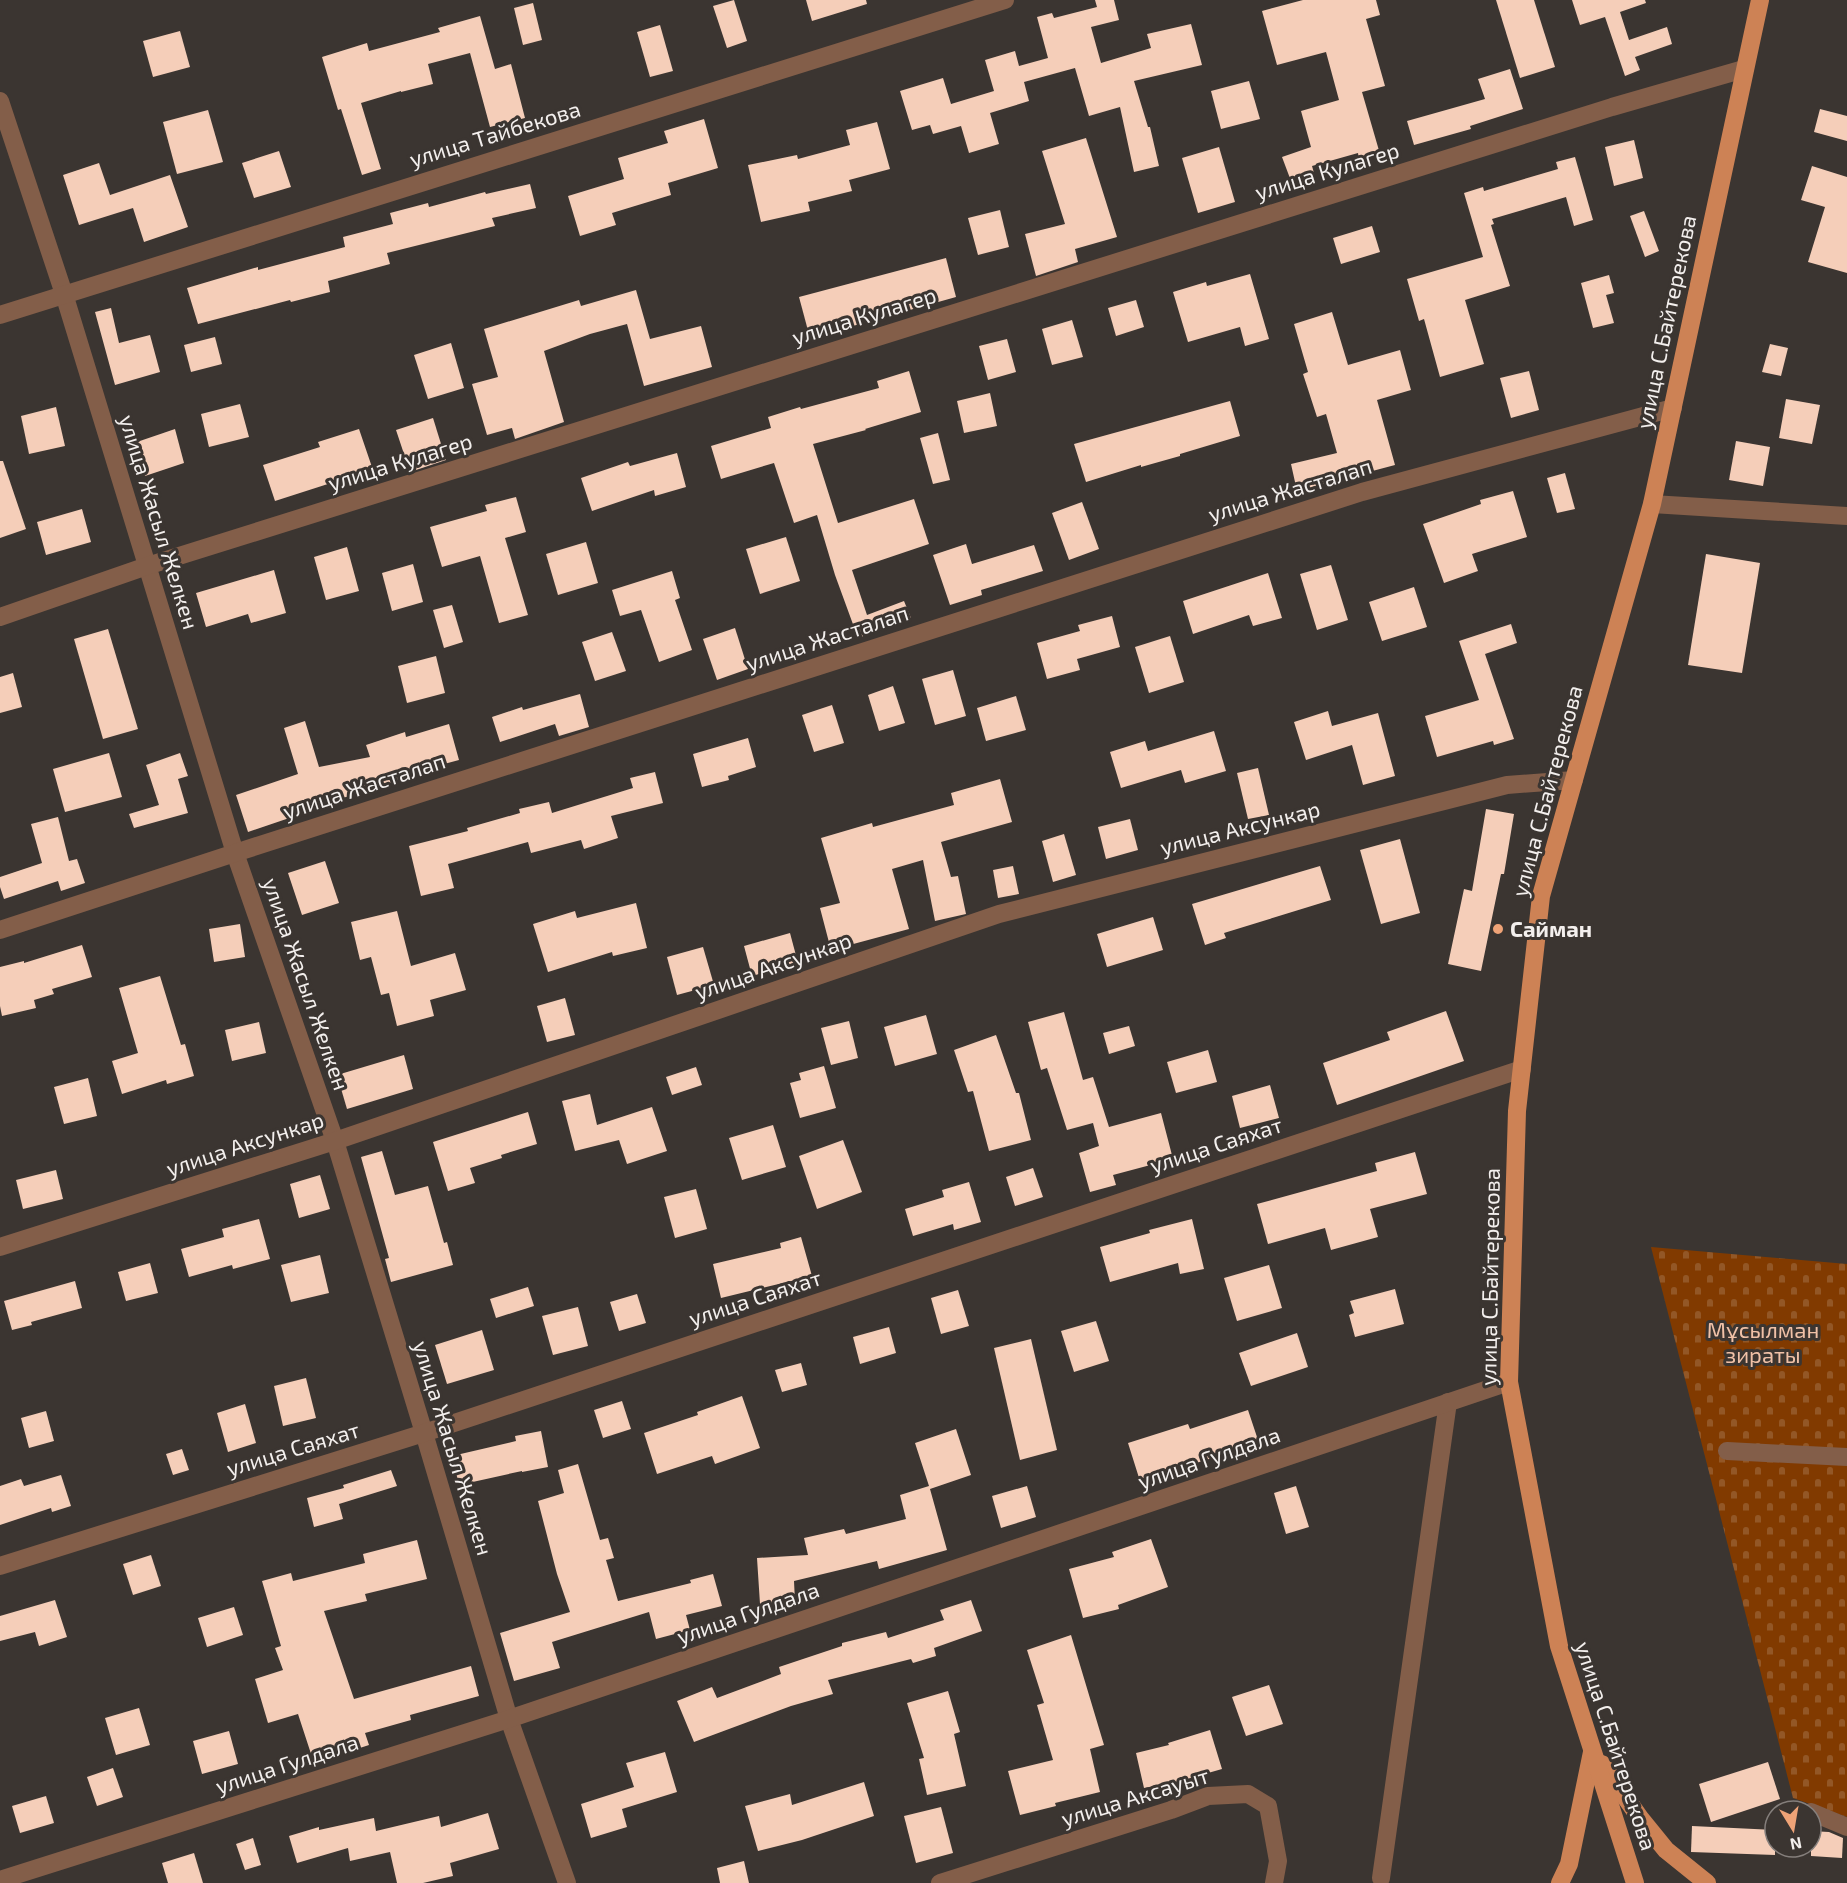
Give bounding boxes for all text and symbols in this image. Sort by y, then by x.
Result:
street label: улица Тайбекова [406,95,584,172]
street label: улица Кулагер [1251,136,1402,205]
street label: улица С.Байтерекова [1630,212,1701,431]
street label: улица Кулагер [788,281,939,350]
street label: улица Жасыл Желкен [114,411,205,632]
street label: улица Кулагер [324,427,475,496]
street label: улица Жасталап [1205,452,1375,527]
street label: улица Жасталап [742,599,912,677]
street label: улица С.Байтерекова [1505,682,1588,900]
street label: улица Жасталап [279,747,449,825]
street label: улица Аксункар [1157,795,1323,860]
street label: улица Жасыл Желкен [257,874,356,1094]
place label: Сайман [1510,915,1592,941]
marker: Сайман [1491,922,1505,936]
street label: улица Аксункар [691,926,855,1005]
street label: улица Аксункар [163,1105,327,1182]
street label: улица Саяхат [1146,1110,1286,1179]
street label: улица С.Байтерекова [1474,1168,1505,1386]
street label: улица Саяхат [685,1263,825,1332]
park label: Мұсылман зираты [1707,1316,1819,1367]
street label: улица Жасыл Желкен [408,1337,499,1558]
street label: улица Саяхат [223,1415,363,1482]
street label: улица Гулдала [1134,1421,1284,1494]
street label: улица Гулдала [673,1576,823,1649]
street label: улица С.Байтерекова [1570,1638,1663,1854]
street label: улица Гулдала [212,1728,362,1799]
street label: улица Аксауыт [1058,1761,1212,1832]
north arrow [1763,1799,1823,1859]
text: N [1788,1834,1803,1855]

